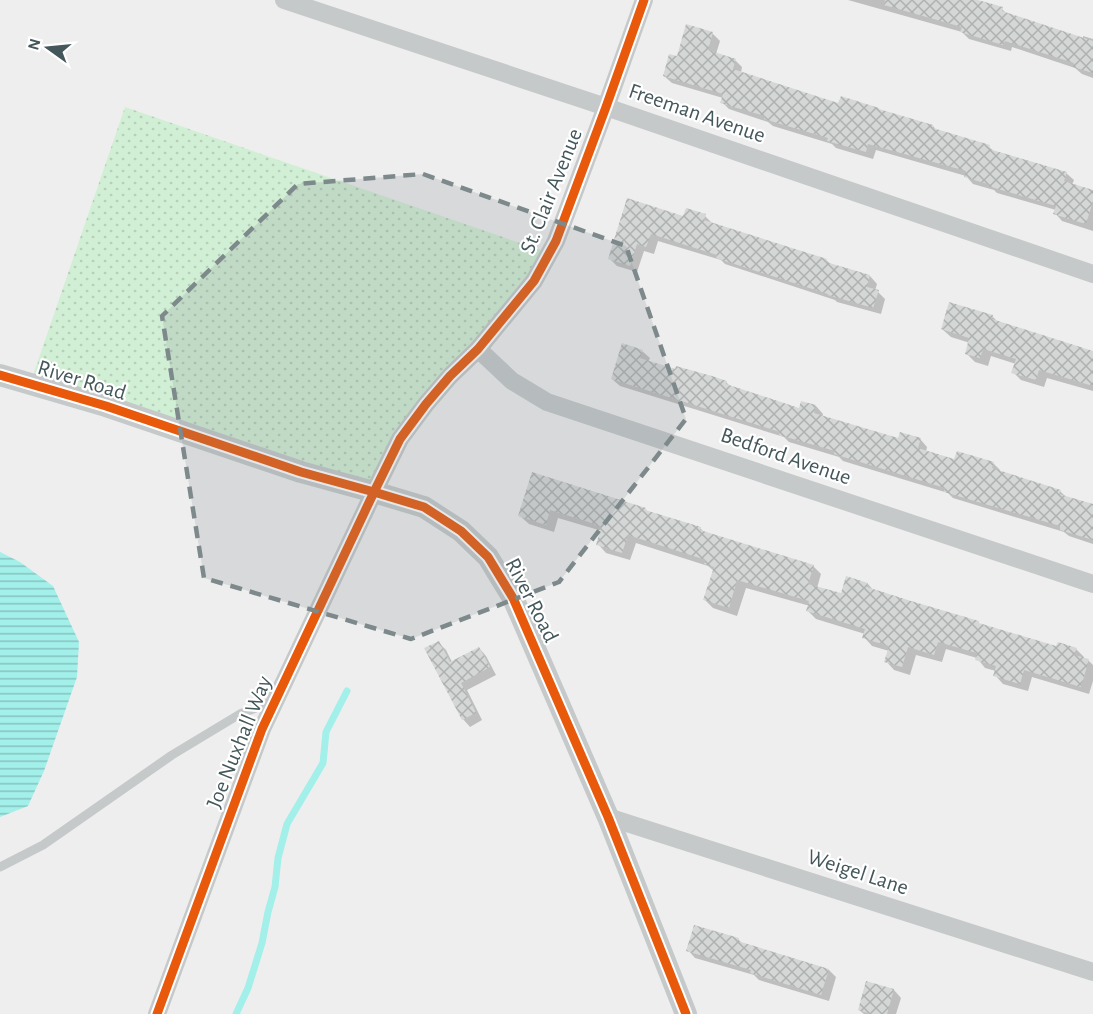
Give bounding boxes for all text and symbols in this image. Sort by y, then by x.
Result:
north arrow [18,18,78,78]
text: N [25,37,44,52]
street label: Freeman Avenue [626,79,768,147]
street label: St. Clair Avenue [516,125,586,257]
street label: River Road [35,356,129,404]
street label: Bedford Avenue [718,423,854,489]
street label: River Road [502,554,562,646]
street label: Joe Nuxhall Way [203,672,276,811]
street label: Weigel Lane [805,845,911,899]

